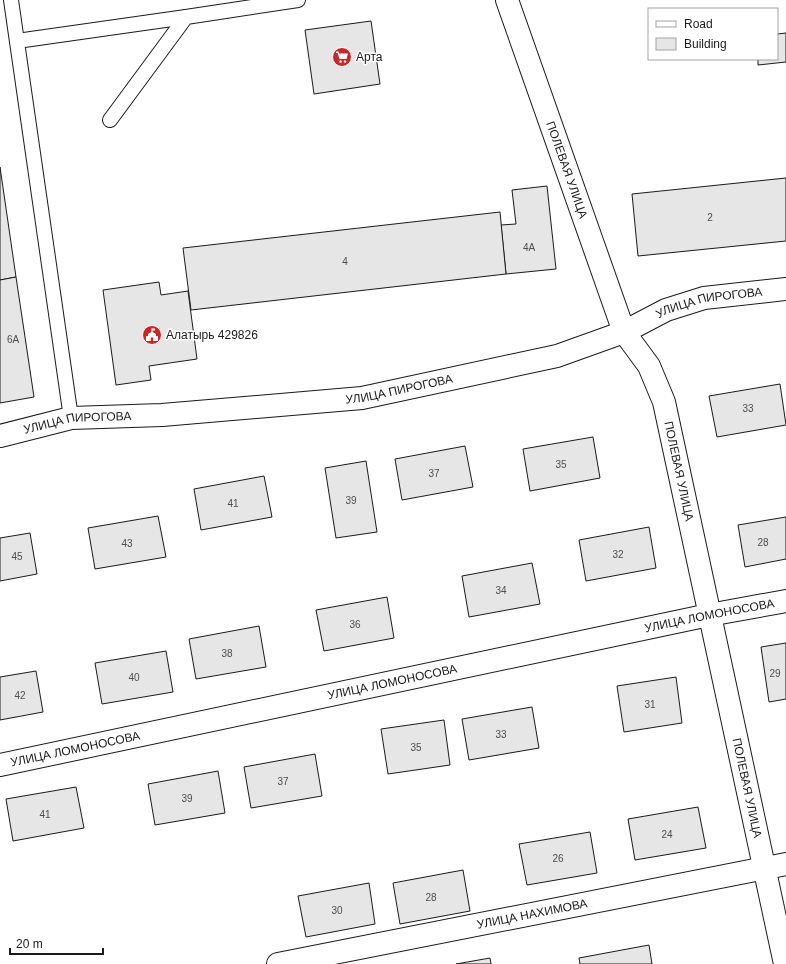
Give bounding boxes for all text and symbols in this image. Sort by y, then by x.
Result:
legend [648,8,778,60]
text: Road [684,17,713,31]
text: Building [684,37,727,51]
supermarket icon: Арта [331,46,353,68]
place label: Арта [356,50,383,64]
street label: ПОЛЕВАЯ УЛИЦА [543,119,590,220]
house number: 2 [707,212,713,223]
house number: 4А [523,242,535,253]
house number: 4 [342,256,348,267]
street label: УЛИЦА ПИРОГОВА [653,285,763,321]
public building icon: Алатырь 429826 [141,324,163,346]
place label: Алатырь 429826 [166,328,258,342]
house number: 6А [7,334,19,345]
street label: УЛИЦА ПИРОГОВА [345,372,454,406]
house number: 33 [742,403,754,414]
street label: УЛИЦА ПИРОГОВА [22,409,132,437]
street label: ПОЛЕВАЯ УЛИЦА [661,420,696,523]
house number: 35 [555,459,567,470]
house number: 37 [428,468,440,479]
house number: 39 [345,495,357,506]
house number: 41 [227,498,239,509]
house number: 28 [757,537,769,548]
house number: 43 [121,538,133,549]
house number: 32 [612,549,624,560]
house number: 45 [11,551,23,562]
house number: 34 [495,585,507,596]
street label: УЛИЦА ЛОМОНОСОВА [643,596,775,635]
house number: 36 [349,619,361,630]
house number: 38 [221,648,233,659]
street label: УЛИЦА ЛОМОНОСОВА [326,661,458,703]
house number: 29 [769,668,781,679]
house number: 40 [128,672,140,683]
house number: 42 [14,690,26,701]
house number: 31 [644,699,656,710]
street label: УЛИЦА ЛОМОНОСОВА [9,729,141,770]
house number: 33 [495,729,507,740]
street label: ПОЛЕВАЯ УЛИЦА [730,737,765,839]
house number: 35 [410,742,422,753]
house number: 37 [277,776,289,787]
house number: 39 [181,793,193,804]
house number: 41 [39,809,51,820]
house number: 24 [661,829,673,840]
house number: 26 [552,853,564,864]
house number: 28 [425,892,437,903]
street label: УЛИЦА НАХИМОВА [476,896,589,932]
house number: 30 [331,905,343,916]
scale bar [10,930,103,956]
text: 20 m [16,937,43,951]

